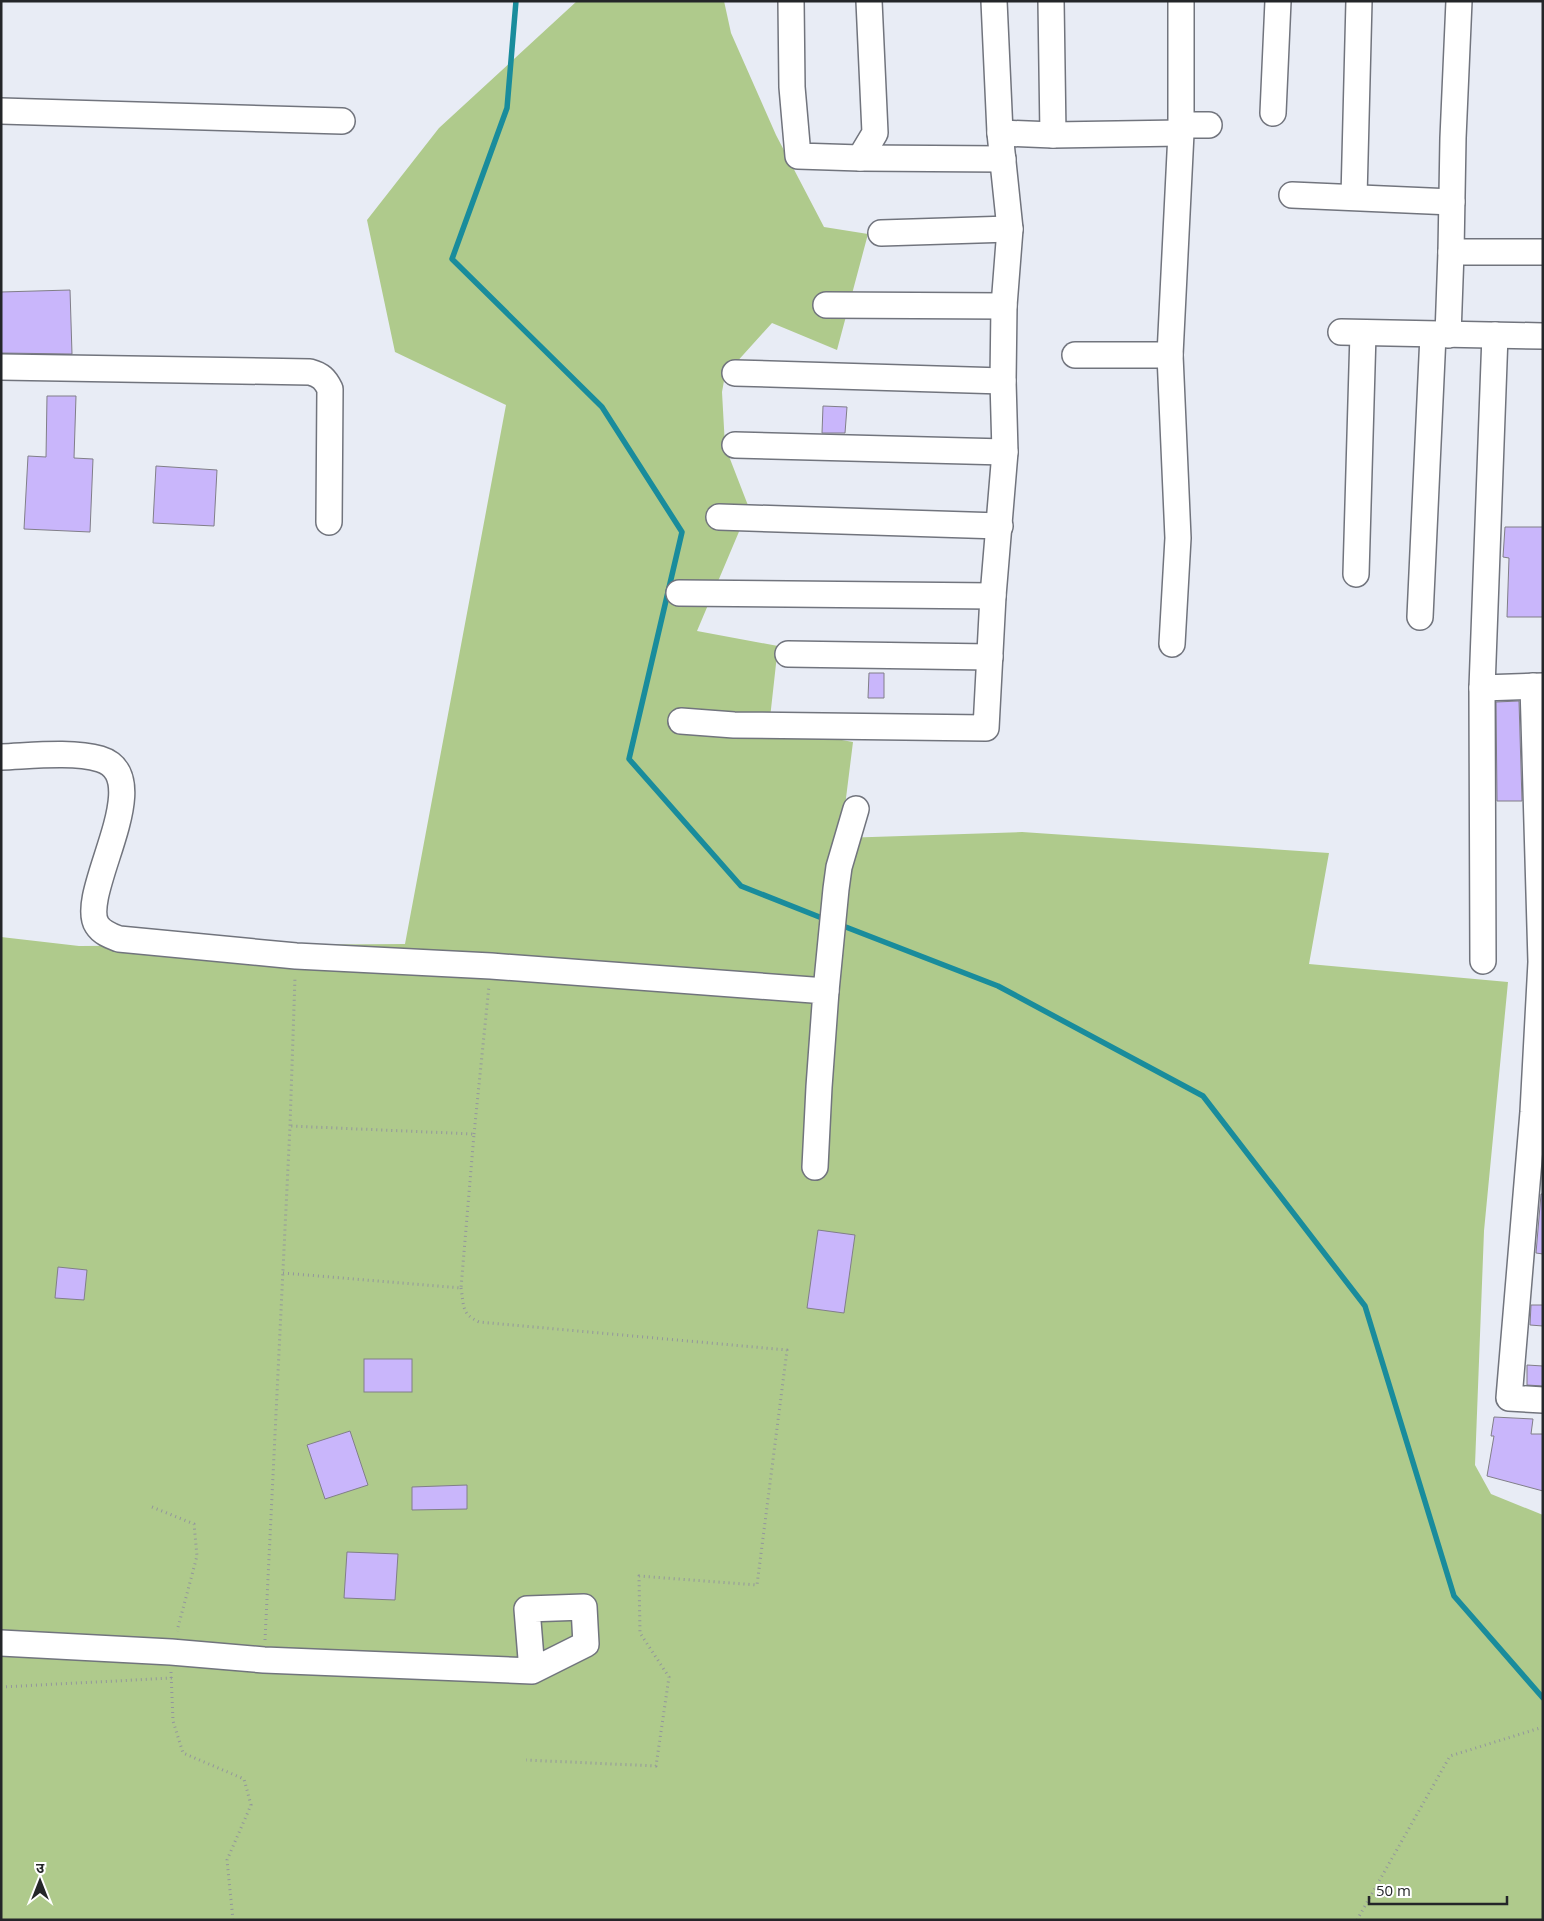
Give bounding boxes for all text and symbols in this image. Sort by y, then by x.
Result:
north arrow [15,1856,65,1906]
text: उ [36,1858,45,1877]
scale bar [1369,1874,1506,1906]
text: 50 m [1376,1880,1411,1900]

